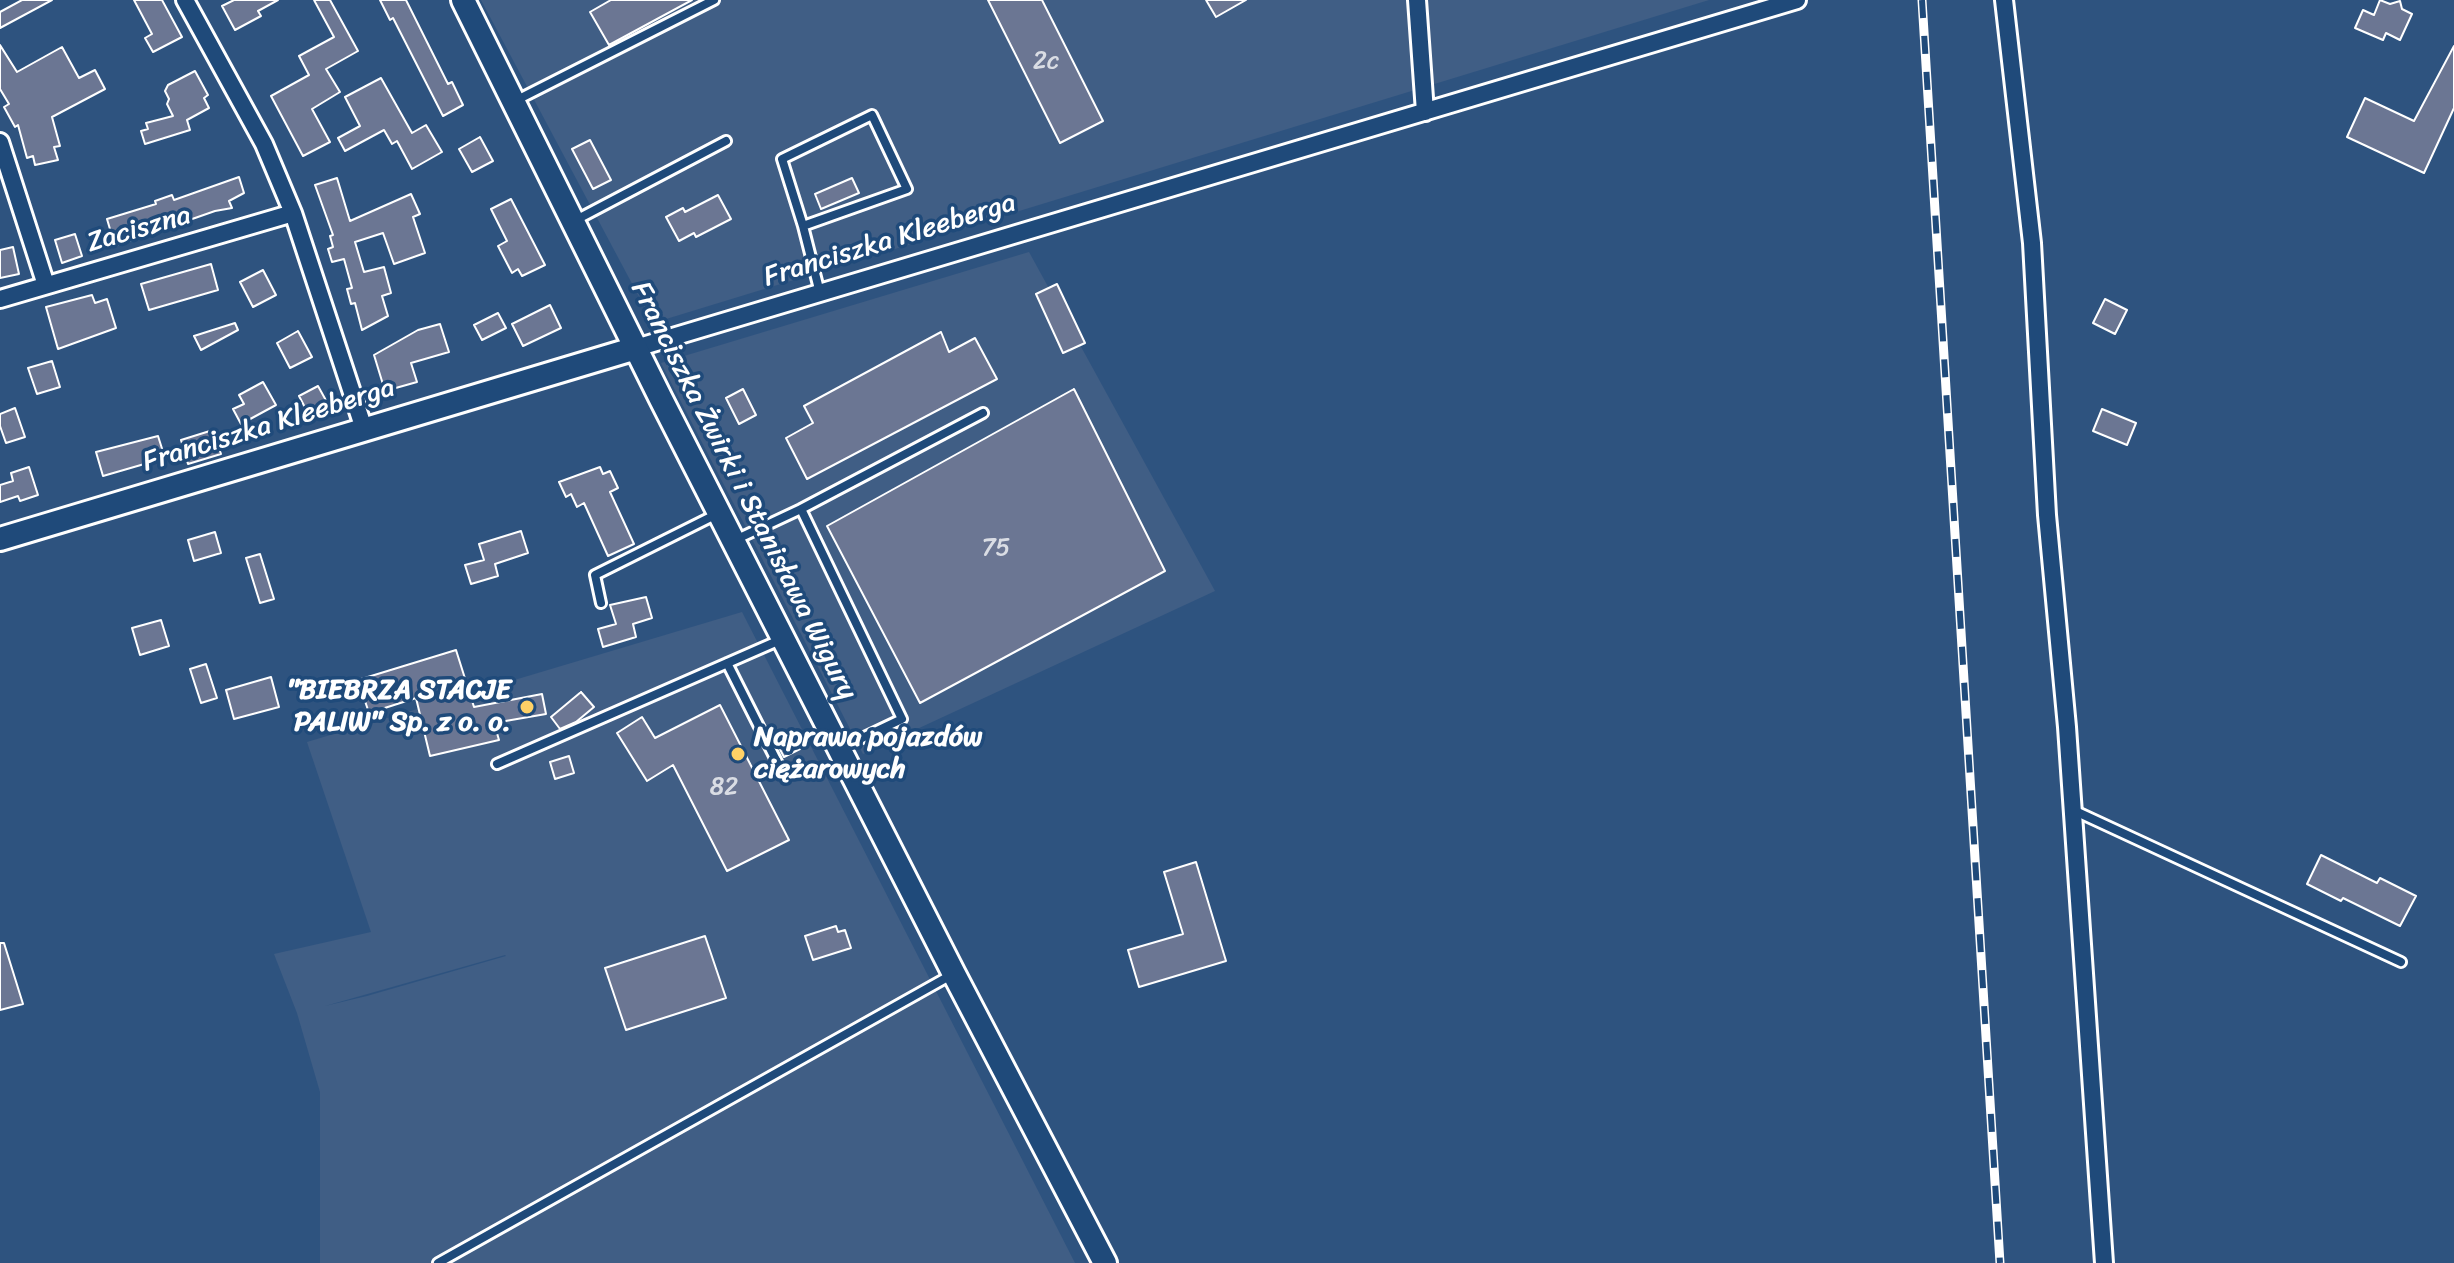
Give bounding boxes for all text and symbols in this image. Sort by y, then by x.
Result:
house number: 2c [1033,48,1059,76]
street label: Franciszka Kleeberga [760,187,1020,295]
street label: Zaciszna [83,199,195,261]
street label: Franciszka Żwirki i Stanisława Wigury [622,276,864,706]
street label: Franciszka Kleeberga [139,372,399,480]
house number: 75 [982,535,1010,563]
place label: "BIEBRZA STACJE PALIW" Sp. z o. o. [287,674,511,740]
marker: "BIEBRZA STACJE PALIW" Sp. z o. o. [518,698,536,716]
place label: Naprawa pojazdów ciężarowych [754,721,982,787]
marker: Naprawa pojazdów ciężarowych [729,745,747,763]
house number: 82 [710,774,738,802]

